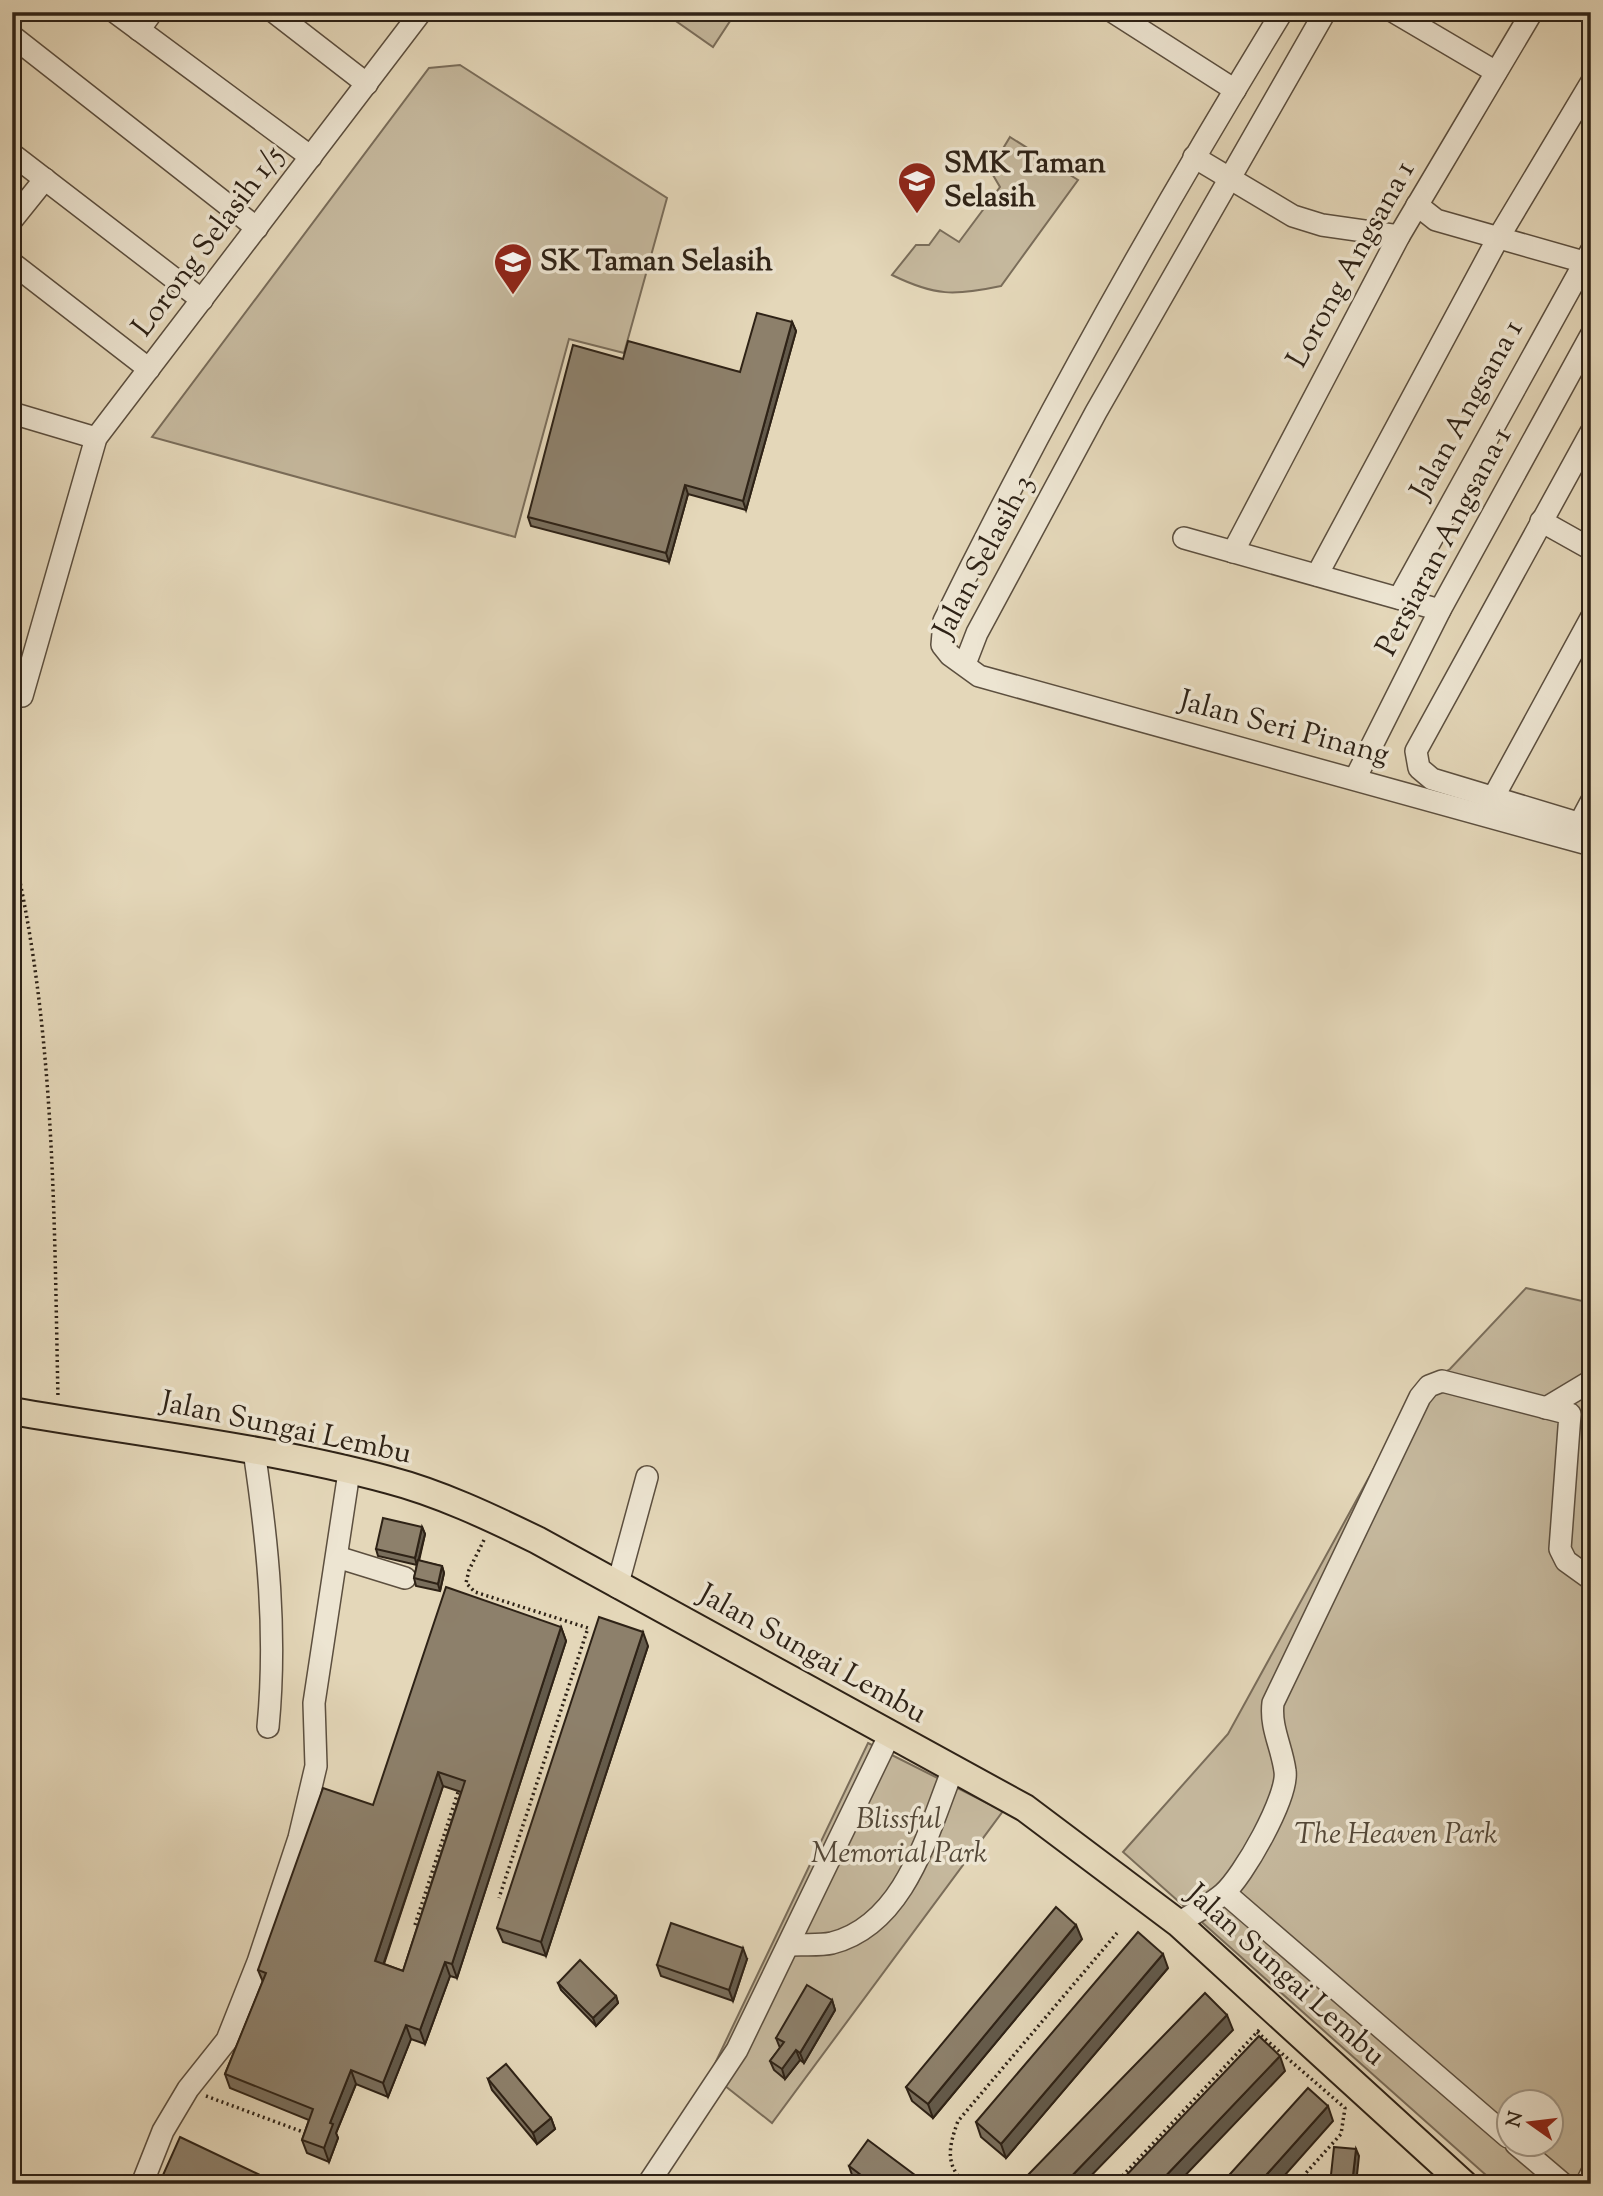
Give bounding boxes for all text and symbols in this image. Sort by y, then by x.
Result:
street label: Lorong Selasih 1/5 [123,137,295,347]
place label: SMK Taman Selasih [944,143,1106,220]
street label: Lorong Angsana 1 [1277,154,1427,376]
school or university icon: SMK Taman Selasih [896,160,938,215]
school or university icon: SK Taman Selasih [492,241,534,296]
place label: SK Taman Selasih [540,241,773,284]
street label: Jalan Angsana 1 [1400,313,1535,509]
street label: Persiaran Angsana 1 [1366,420,1524,664]
street label: Jalan Selasih 3 [923,468,1046,648]
street label: Jalan Seri Pinang [1172,680,1394,778]
street label: Jalan Sungai Lembu [155,1381,415,1477]
street label: Jalan Sungai Lembu [688,1573,934,1736]
park label: Blissful Memorial Park [811,1799,987,1876]
park label: The Heaven Park [1294,1814,1498,1857]
street label: Jalan Sungai Lembu [1174,1873,1394,2077]
north arrow [1494,2088,1564,2158]
text: N [1501,2109,1531,2130]

